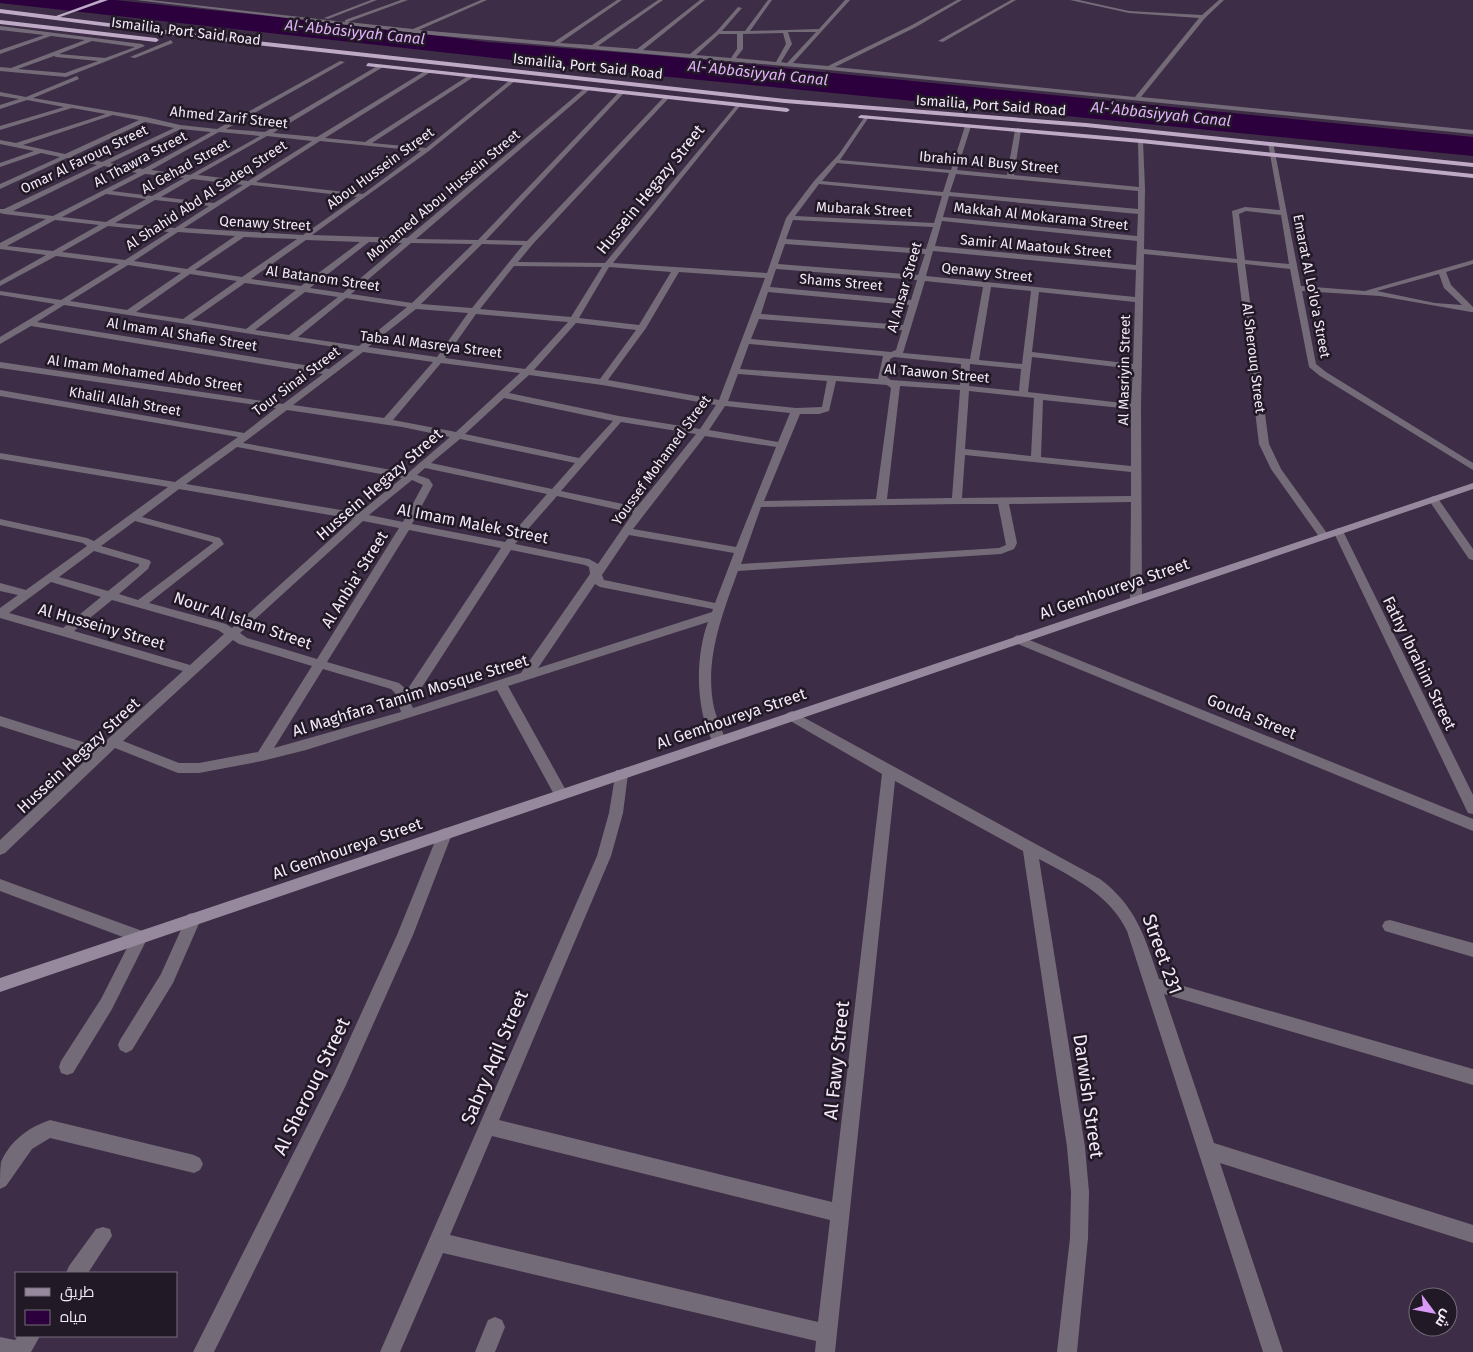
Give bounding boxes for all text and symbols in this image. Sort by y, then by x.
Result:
street label: Ismailia, Port Said Road [110,14,262,49]
water label: Al-ʿAbbāsiyyah Canal [283,16,426,48]
street label: Ismailia, Port Said Road [512,50,664,83]
water label: Al-ʿAbbāsiyyah Canal [686,57,829,89]
street label: Ismailia, Port Said Road [915,92,1067,119]
water label: Al-ʿAbbāsiyyah Canal [1089,98,1232,130]
street label: Ahmed Zarif Street [169,103,290,132]
street label: Omar Al Farouq Street [18,121,151,198]
street label: Hussein Hegazy Street [592,121,708,258]
street label: Abou Hussein Street [323,123,438,213]
street label: Mohamed Abou Hussein Street [363,126,524,265]
street label: Al Thawra Street [91,127,191,191]
street label: Al Gehad Street [138,135,233,198]
street label: Al Shahid Abd Al Sadeq Street [122,136,291,254]
street label: Ibrahim Al Busy Street [918,148,1060,177]
street label: Mubarak Street [815,198,913,221]
street label: Makkah Al Mokarama Street [953,199,1130,234]
street label: Qenawy Street [219,213,312,234]
street label: Emarat Al Lo'lo'a Street [1289,213,1334,360]
street label: Samir Al Maatouk Street [959,231,1113,262]
street label: Al Ansar Street [883,239,926,334]
street label: Qenawy Street [940,259,1034,286]
street label: Al Batanom Street [265,262,382,295]
street label: Shams Street [799,270,884,295]
street label: Al Sherouq Street [1238,302,1269,415]
street label: Al Imam Al Shafie Street [106,314,259,355]
street label: Al Masriyin Street [1115,314,1134,426]
street label: Taba Al Masreya Street [359,327,504,362]
street label: Tour Sinai Street [249,342,344,420]
street label: Al Imam Mohamed Abdo Street [46,351,244,396]
street label: Al Taawon Street [884,360,991,387]
street label: Khalil Allah Street [68,383,183,420]
street label: Youssef Mohamed Street [608,391,715,529]
street label: Hussein Hegazy Street [312,424,446,544]
street label: Al Imam Malek Street [396,500,550,547]
street label: Al Anbia' Street [317,527,392,631]
street label: Al Gemhoureya Street [1037,554,1192,623]
street label: Nour Al Islam Street [171,588,315,653]
street label: Fathy Ibrahim Street [1379,593,1460,733]
street label: Al Husseiny Street [36,599,168,654]
street label: Al Maghfara Tamim Mosque Street [290,650,531,741]
street label: Al Gemhoureya Street [654,684,809,753]
street label: Gouda Street [1204,690,1299,743]
street label: Hussein Hegazy Street [13,693,144,817]
street label: Al Gemhoureya Street [270,814,425,883]
street label: Street 231 [1138,911,1188,997]
street label: Sabry Aqil Street [456,987,533,1128]
street label: Al Fawy Street [819,999,854,1121]
street label: Al Sherouq Street [268,1014,355,1159]
street label: Darwish Street [1068,1032,1109,1160]
legend [15,1272,178,1337]
text: طريق [60,1283,94,1302]
north arrow [1408,1287,1458,1337]
text: ش [1432,1307,1456,1331]
text: مياه [60,1308,87,1326]

